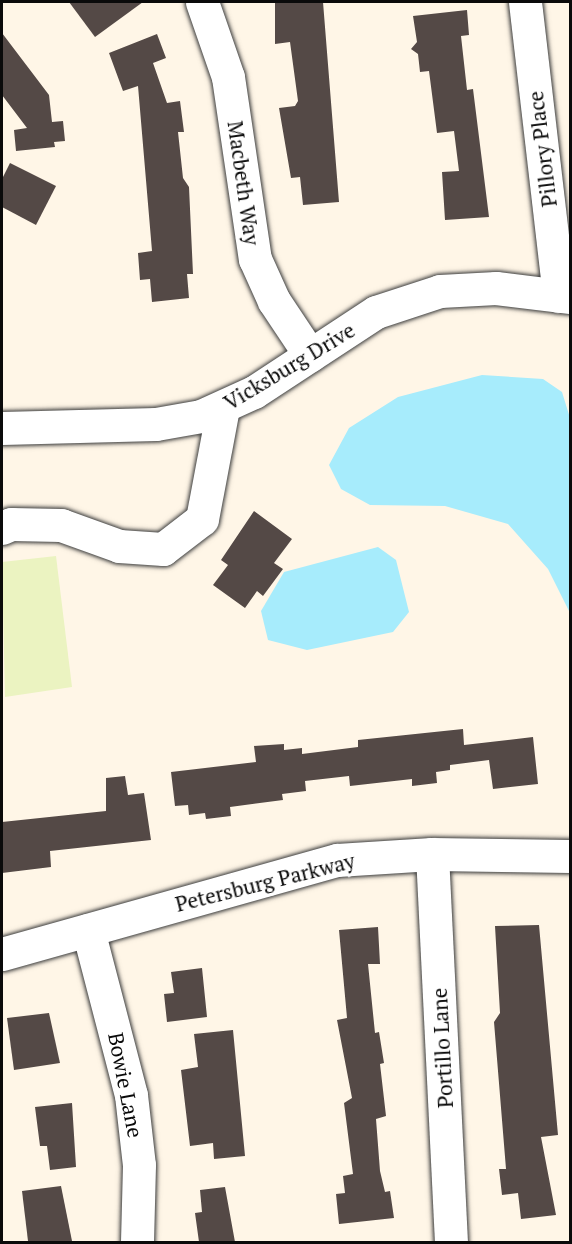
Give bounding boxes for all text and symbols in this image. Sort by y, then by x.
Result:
street label: Pillory Place [522,90,562,208]
street label: Macbeth Way [223,119,265,247]
street label: Vicksburg Drive [219,317,359,415]
street label: Petersburg Parkway [173,847,357,917]
street label: Portillo Lane [426,987,458,1109]
street label: Bowie Lane [103,1030,149,1140]

